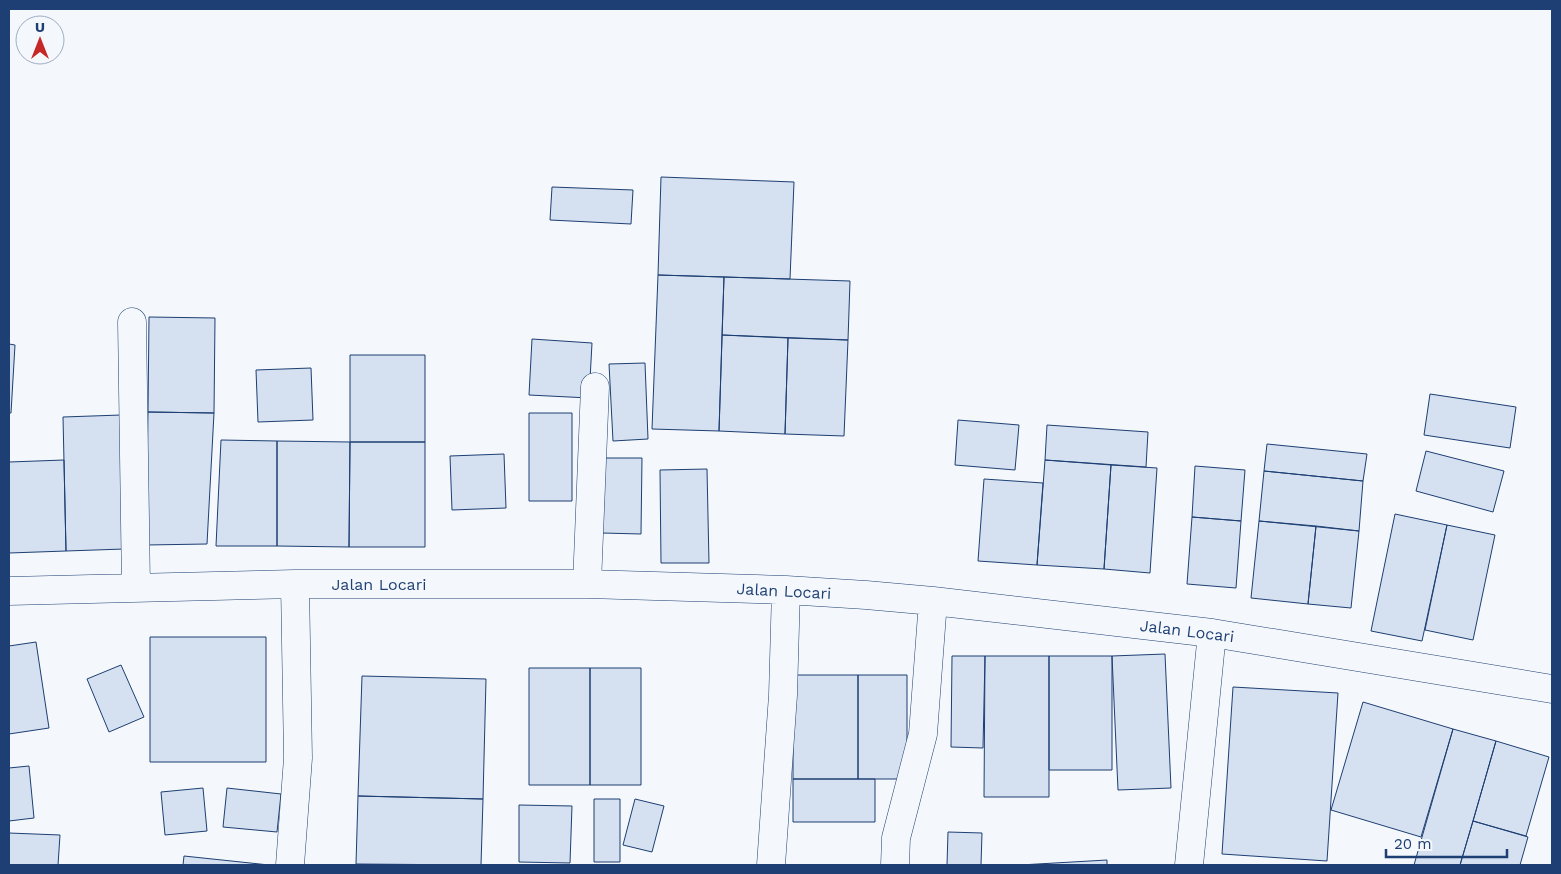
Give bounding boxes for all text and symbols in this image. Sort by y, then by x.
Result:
north arrow [15,15,65,65]
text: U [35,19,45,35]
street label: Jalan Locari [332,575,426,594]
street label: Jalan Locari [736,579,832,603]
street label: Jalan Locari [1139,616,1235,646]
scale bar [1386,826,1507,858]
text: 20 m [1394,835,1432,853]

